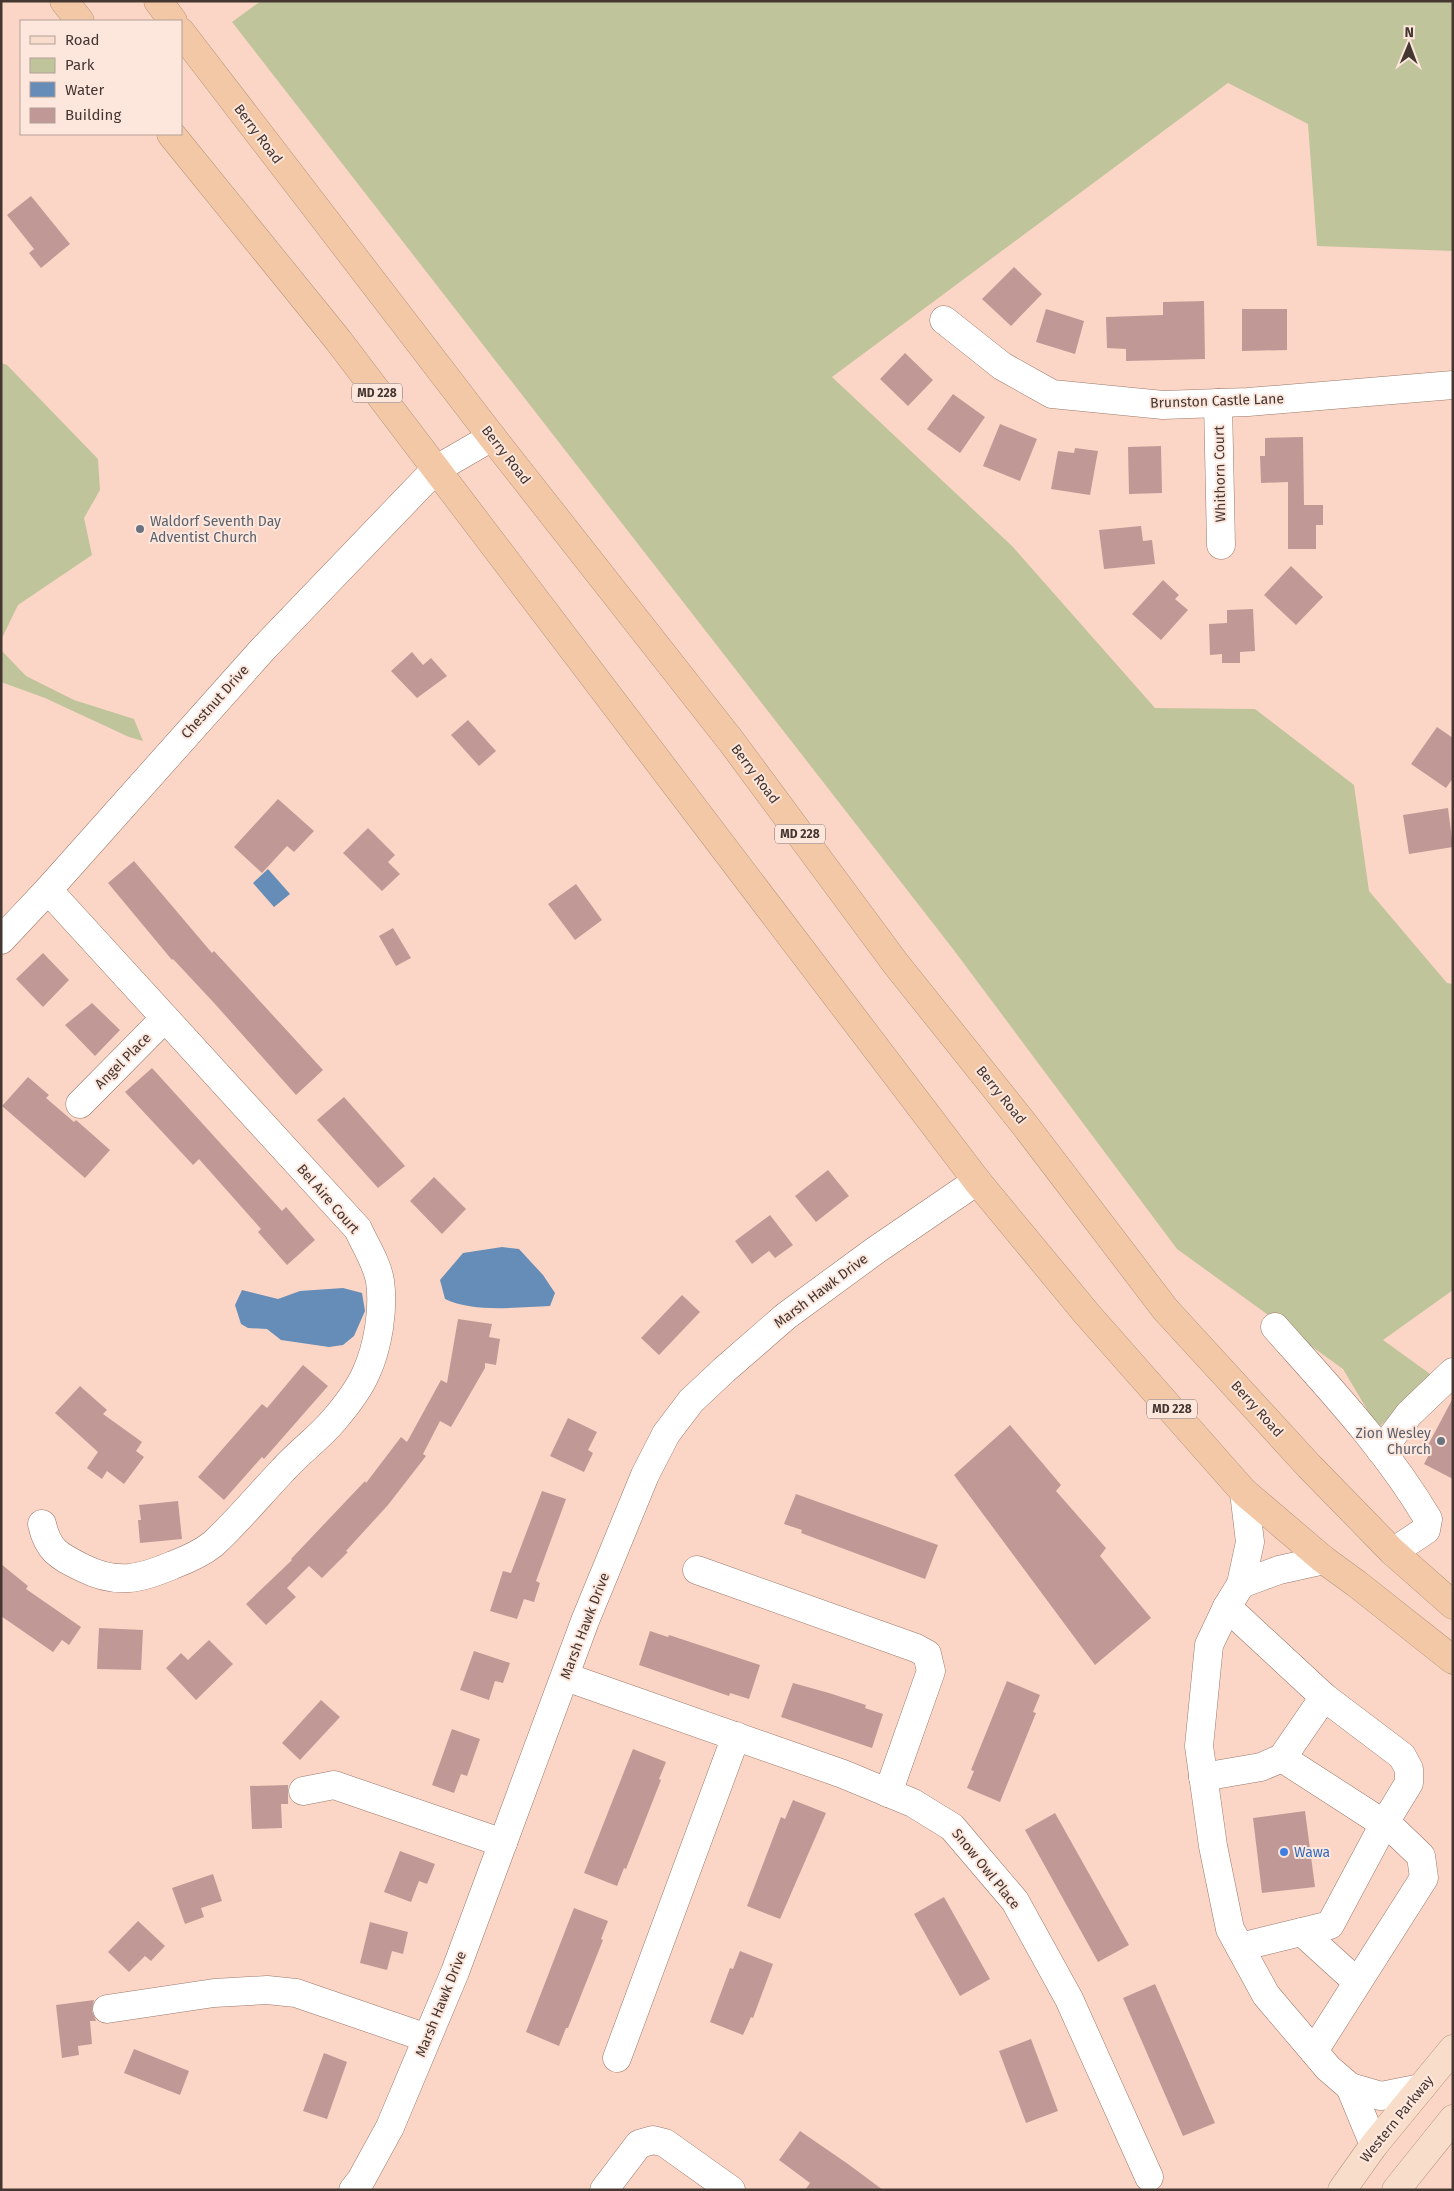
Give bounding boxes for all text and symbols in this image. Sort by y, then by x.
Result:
legend [20,20,182,135]
north arrow [1384,20,1434,70]
text: N [1404,24,1414,41]
text: Road [65,31,100,49]
text: Park [65,56,95,74]
text: Water [65,81,104,99]
street label: Berry Road [230,101,286,167]
text: Building [65,106,121,124]
road number: MD 228 [352,383,402,402]
street label: Brunston Castle Lane [1150,390,1284,412]
street label: Berry Road [478,422,534,488]
street label: Whithorn Court [1211,425,1229,523]
place label: Waldorf Seventh Day Adventist Church [150,513,281,546]
marker: Waldorf Seventh Day Adventist Church [134,523,146,535]
street label: Chestnut Drive [178,662,252,742]
street label: Berry Road [727,741,783,807]
road number: MD 228 [775,824,825,844]
street label: Angel Place [91,1029,155,1093]
street label: Berry Road [972,1063,1030,1127]
street label: Bel Aire Court [293,1161,363,1238]
street label: Marsh Hawk Drive [771,1250,871,1332]
street label: Berry Road [1227,1377,1287,1441]
road number: MD 228 [1147,1400,1197,1418]
place label: Zion Wesley Church [1356,1425,1431,1458]
marker: Zion Wesley Church [1435,1435,1447,1447]
street label: Marsh Hawk Drive [557,1570,613,1682]
street label: Snow Owl Place [948,1825,1024,1913]
place label: Wawa [1294,1844,1330,1861]
marker: Wawa [1278,1846,1290,1858]
street label: Marsh Hawk Drive [412,1948,470,2060]
street label: Western Parkway [1357,2072,1437,2166]

